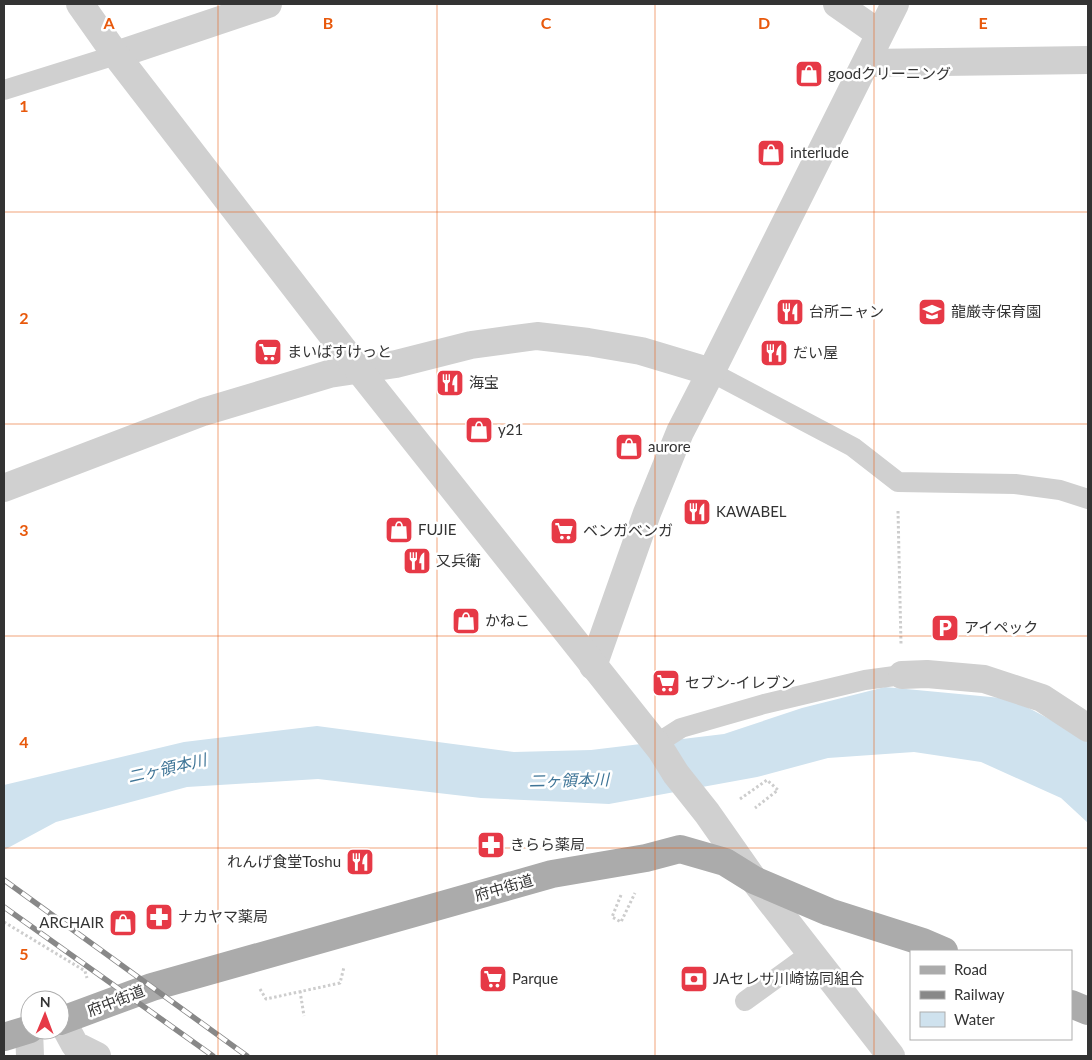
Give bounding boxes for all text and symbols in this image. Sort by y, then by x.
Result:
text: A [102,13,115,32]
text: B [323,13,333,32]
text: C [541,13,552,32]
text: D [758,13,770,32]
text: E [978,13,988,32]
shop icon: goodクリーニング [794,59,824,89]
place label: goodクリーニング [828,64,951,82]
text: 1 [19,96,29,115]
shop icon: interlude [756,138,786,168]
place label: interlude [790,143,849,161]
restaurant icon: 台所ニャン [775,297,805,327]
school or university icon: 龍厳寺保育園 [917,297,947,327]
place label: 台所ニャン [809,302,884,320]
place label: 龍厳寺保育園 [951,302,1041,320]
text: 2 [19,308,29,327]
supermarket icon: まいばすけっと [253,337,283,367]
restaurant icon: だい屋 [759,338,789,368]
place label: まいばすけっと [287,342,392,360]
place label: だい屋 [793,343,838,361]
restaurant icon: 海宝 [435,368,465,398]
place label: 海宝 [469,373,499,391]
shop icon: y21 [464,415,494,445]
place label: y21 [498,420,523,438]
shop icon: aurore [614,432,644,462]
place label: aurore [648,437,691,455]
restaurant icon: KAWABEL [682,497,712,527]
place label: KAWABEL [716,502,787,520]
shop icon: FUJIE [384,515,414,545]
supermarket icon: ベンガベンガ [549,516,579,546]
text: 3 [19,520,29,539]
place label: FUJIE [418,520,456,538]
place label: ベンガベンガ [583,521,673,539]
restaurant icon: 又兵衛 [402,546,432,576]
place label: 又兵衛 [436,551,481,569]
shop icon: かねこ [451,606,481,636]
place label: かねこ [485,611,530,629]
parking icon: アイペック [930,613,960,643]
place label: アイペック [964,618,1038,636]
supermarket icon: セブン-イレブン [651,668,681,698]
place label: セブン-イレブン [685,673,796,691]
text: 4 [19,732,29,751]
water label: 二ヶ領本川 [126,749,210,786]
water label: 二ヶ領本川 [529,769,611,790]
pharmacy icon: きらら薬局 [476,830,506,860]
place label: きらら薬局 [510,835,585,853]
restaurant icon: れんげ食堂Toshu [345,847,375,877]
place label: れんげ食堂Toshu [227,852,341,870]
street label: 府中街道 [472,870,535,904]
pharmacy icon: ナカヤマ薬局 [144,902,174,932]
place label: ナカヤマ薬局 [178,907,268,925]
shop icon: ARCHAIR [108,908,138,938]
place label: ARCHAIR [39,913,105,931]
text: 5 [19,944,29,963]
legend [910,950,1072,1040]
text: Road [954,960,987,978]
supermarket icon: Parque [478,964,508,994]
bank icon: JAセレサ川崎協同組合 [679,964,709,994]
place label: Parque [512,969,558,987]
place label: JAセレサ川崎協同組合 [713,969,864,987]
street label: 府中街道 [84,981,147,1019]
text: Railway [954,985,1005,1003]
north arrow [20,990,70,1040]
text: N [40,993,51,1010]
text: Water [954,1010,995,1028]

